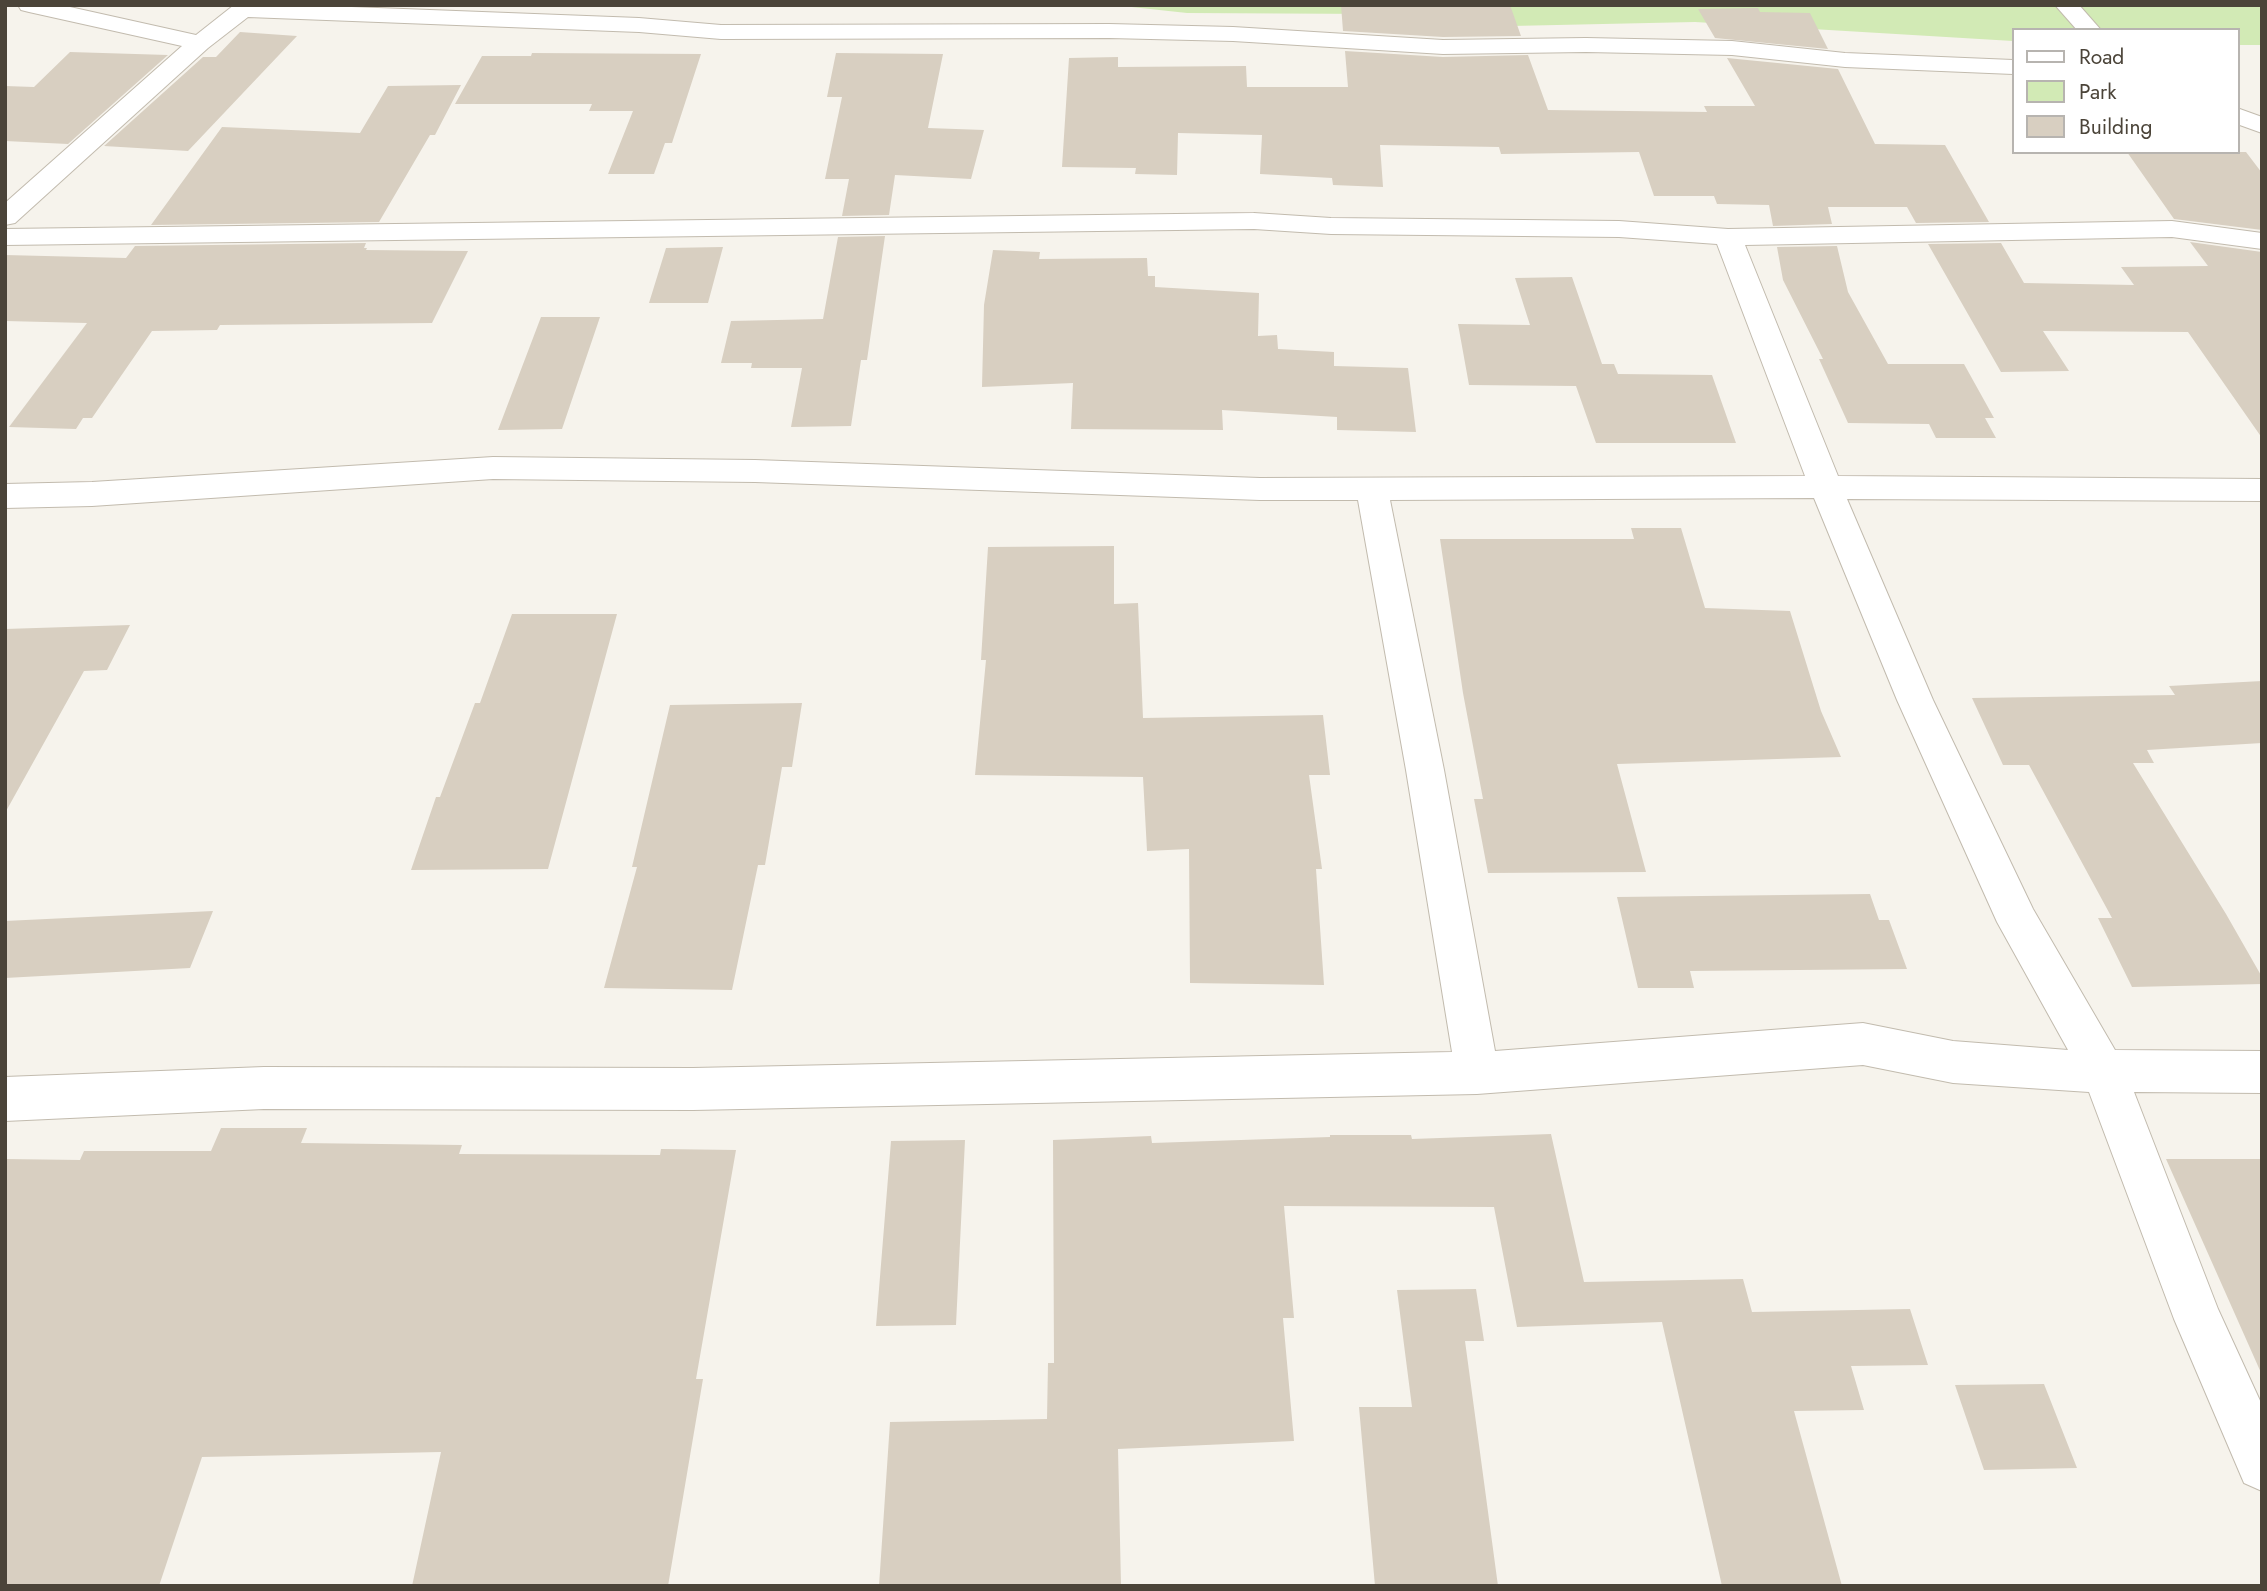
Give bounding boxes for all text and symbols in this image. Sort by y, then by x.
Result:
legend [2011,28,2239,154]
text: Road [2079,42,2124,72]
text: Park [2079,77,2116,107]
text: Building [2079,112,2152,142]

